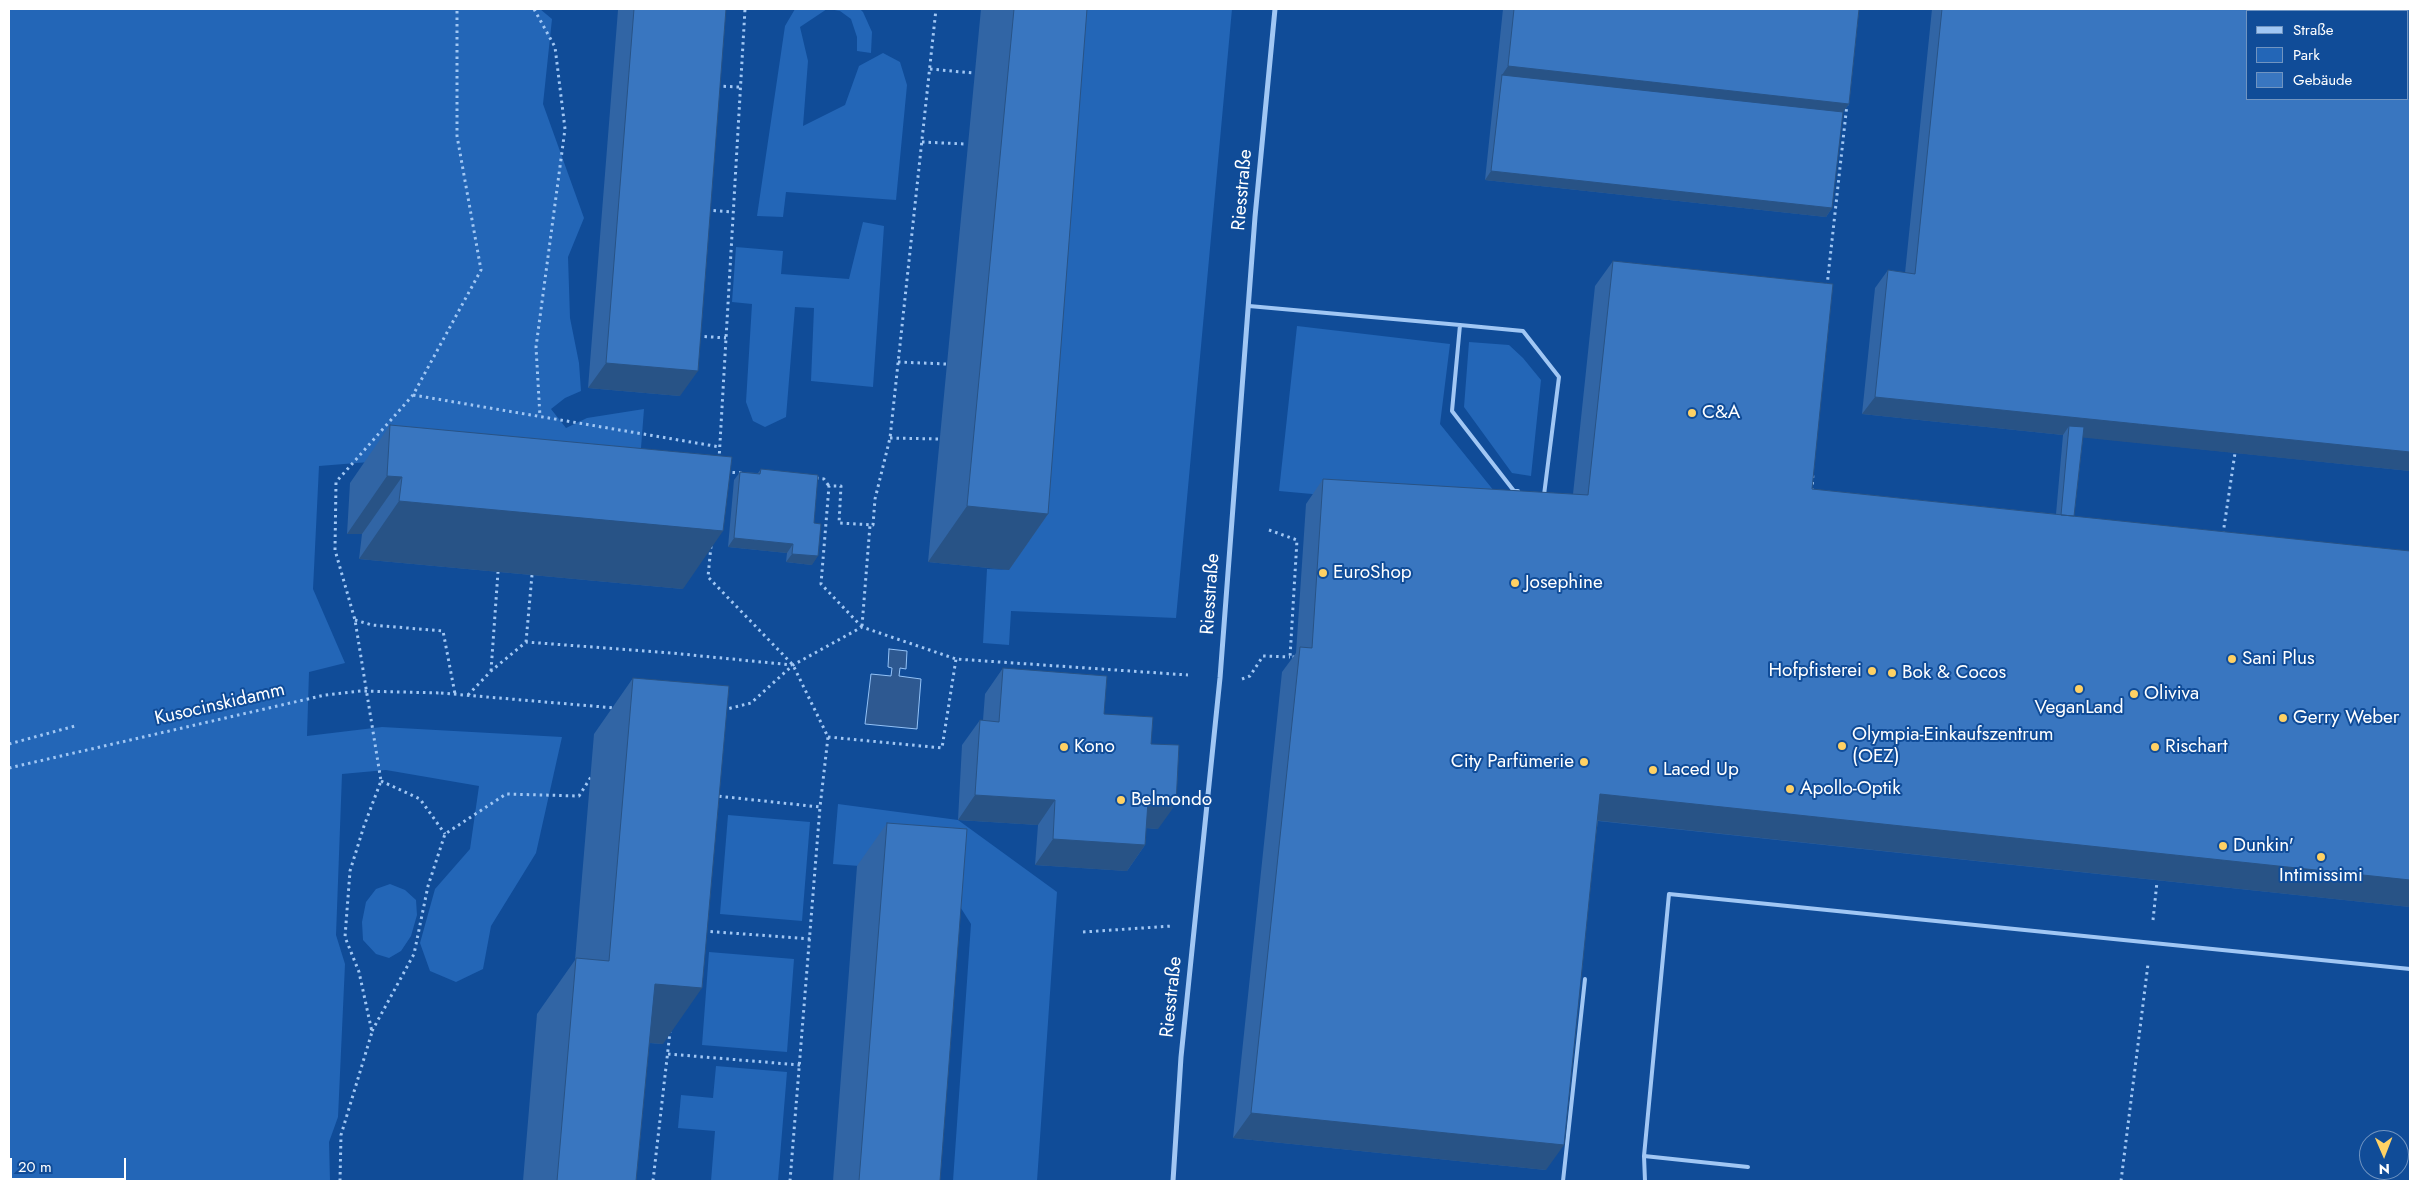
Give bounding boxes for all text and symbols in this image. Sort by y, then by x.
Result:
legend [2246,10,2409,100]
text: Straße [2293,19,2333,41]
text: Park [2293,44,2320,66]
text: Gebäude [2293,69,2352,91]
street label: Riesstraße [1228,148,1258,232]
place label: C&A [1702,402,1740,424]
marker: C&A [1686,407,1698,419]
street label: Riesstraße [1197,553,1225,635]
place label: EuroShop [1333,562,1412,584]
marker: EuroShop [1317,567,1329,579]
place label: Josephine [1525,572,1603,594]
marker: Josephine [1509,577,1521,589]
place label: Sani Plus [2242,648,2315,670]
marker: Sani Plus [2226,653,2238,665]
place label: Hofpfisterei [1768,660,1862,682]
place label: Bok & Cocos [1902,662,2006,684]
marker: Hofpfisterei [1866,665,1878,677]
marker: Bok & Cocos [1886,667,1898,679]
street label: Kusocinskidamm [153,679,287,731]
marker: VeganLand [2073,683,2085,695]
place label: Oliviva [2144,683,2199,705]
marker: Oliviva [2128,688,2140,700]
place label: VeganLand [2034,697,2124,719]
place label: Gerry Weber [2293,707,2399,729]
marker: Gerry Weber [2277,712,2289,724]
place label: Olympia-Einkaufszentrum (OEZ) [1852,724,2053,768]
place label: Kono [1074,736,1115,758]
place label: Rischart [2165,736,2228,758]
marker: Olympia-Einkaufszentrum (OEZ) [1836,740,1848,752]
marker: Kono [1058,741,1070,753]
marker: Rischart [2149,741,2161,753]
place label: City Parfümerie [1451,751,1574,773]
marker: City Parfümerie [1578,756,1590,768]
place label: Laced Up [1663,759,1739,781]
marker: Laced Up [1647,764,1659,776]
place label: Apollo-Optik [1800,778,1901,800]
marker: Apollo-Optik [1784,783,1796,795]
place label: Belmondo [1131,789,1212,811]
marker: Belmondo [1115,794,1127,806]
place label: Dunkin' [2233,835,2294,857]
marker: Dunkin' [2217,840,2229,852]
marker: Intimissimi [2315,851,2327,863]
place label: Intimissimi [2279,865,2363,887]
street label: Riesstraße [1156,955,1188,1039]
north arrow [2359,1130,2409,1180]
scale bar [12,1148,129,1180]
text: 20 m [18,1156,52,1178]
text: N [2379,1159,2390,1179]

